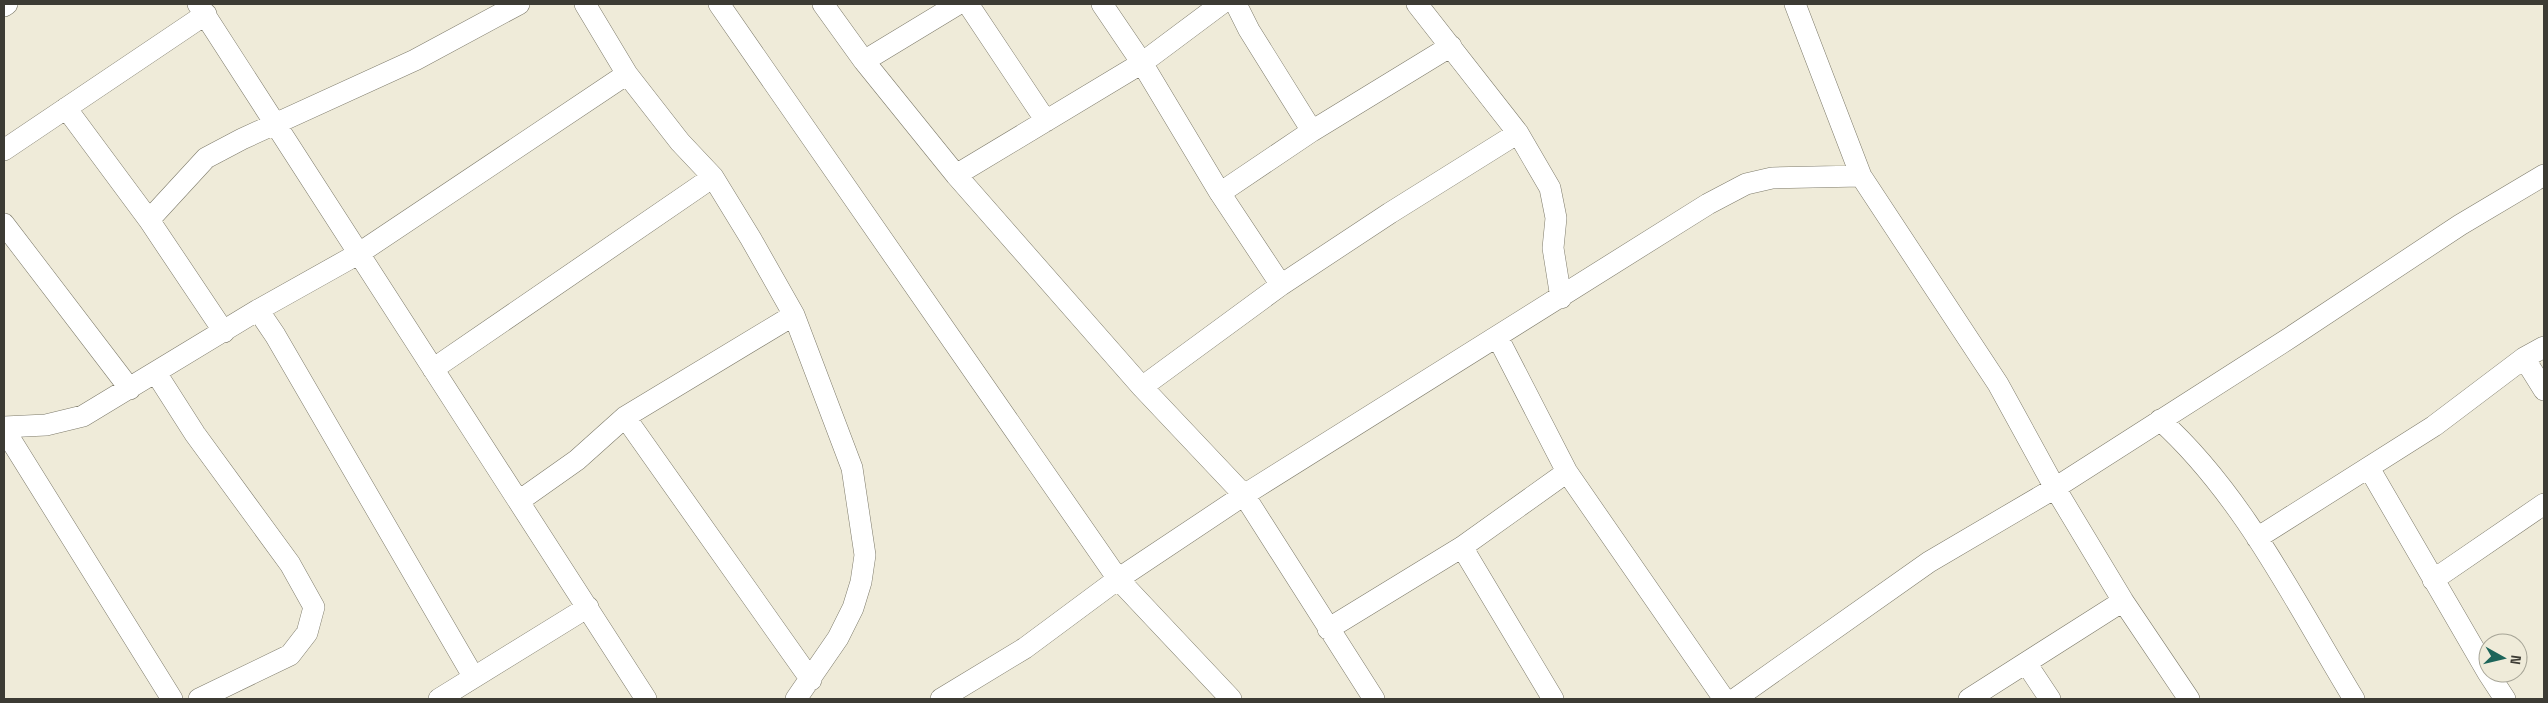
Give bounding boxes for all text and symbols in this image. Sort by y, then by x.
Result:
north arrow [2478,633,2528,683]
text: N [2506,654,2525,666]

